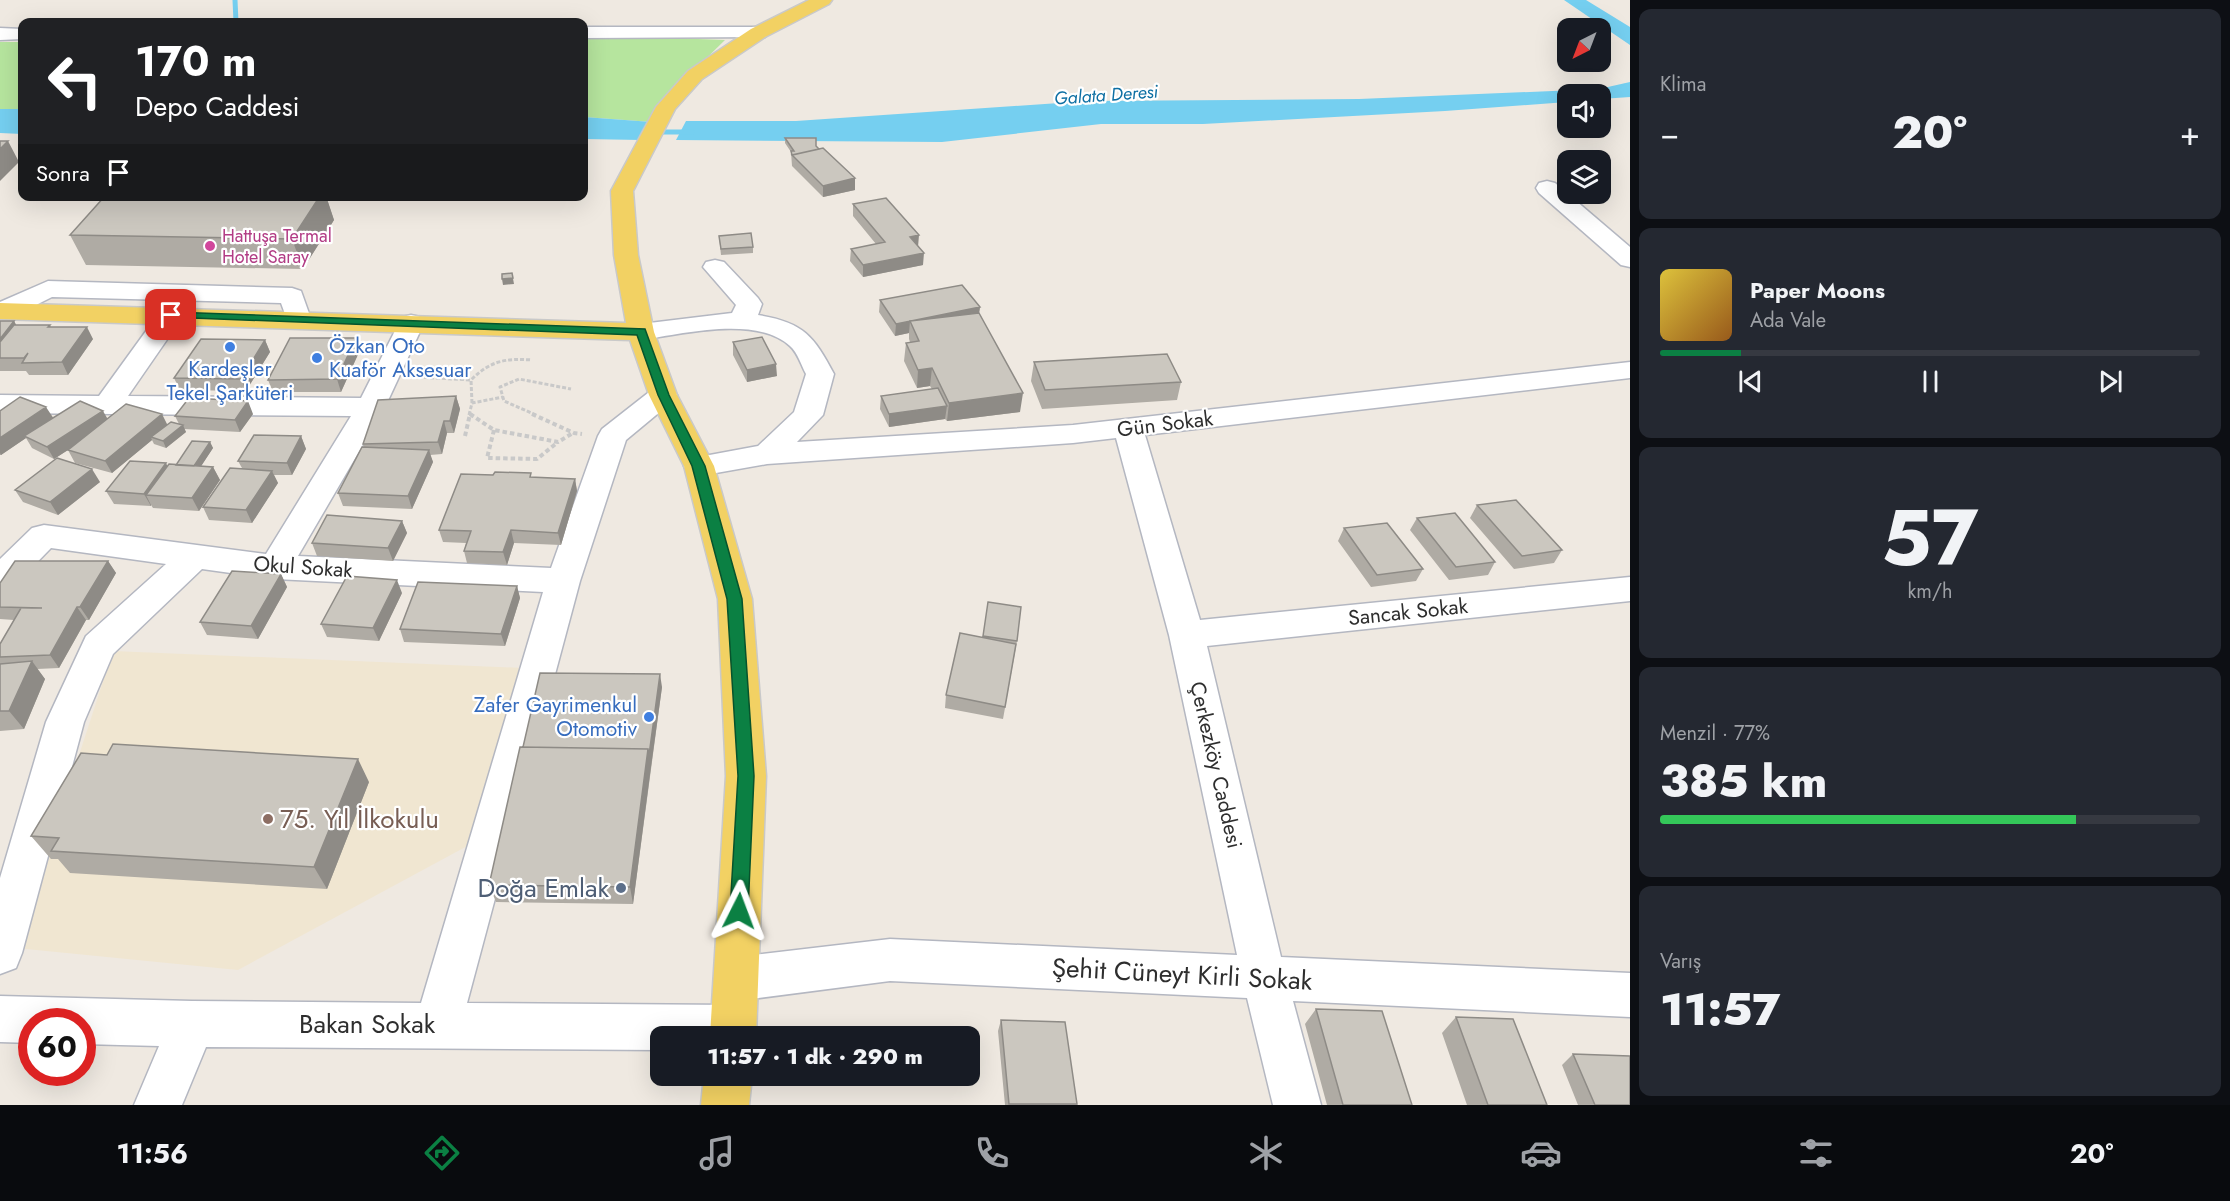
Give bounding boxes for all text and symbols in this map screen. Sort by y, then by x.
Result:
north arrow [1557,18,1611,72]
map controls [1557,18,1611,204]
text: 170 m [135,31,257,92]
icon: left [36,42,114,120]
text: Klima [1660,70,1706,99]
water label: Galata Deresi [1053,78,1159,112]
button: sound [1557,84,1611,138]
text: Depo Caddesi [135,87,300,126]
text: 20° [1892,100,1967,165]
text: − [1660,110,1679,157]
text: + [2180,110,2200,157]
button: layers [1557,150,1611,204]
icon: arrive [102,156,135,189]
text: Sonra [36,157,90,189]
place label: Hattuşa Termal Hotel Saray [222,223,332,270]
marker: Hattuşa Termal Hotel Saray [203,239,217,253]
text: Paper Moons [1750,274,1885,306]
pin [145,289,196,340]
icon: arrive [154,298,187,331]
text: Ada Vale [1750,306,1826,335]
place label: Özkan Oto Kuaför Aksesuar [329,331,472,385]
marker: Kardeşler Tekel Şarküteri [223,340,237,354]
marker: Özkan Oto Kuaför Aksesuar [310,351,324,365]
place label: Kardeşler Tekel Şarküteri [167,354,293,408]
icon: previous [1734,365,1767,398]
icon: pause [1914,365,1947,398]
icon: next [2094,365,2127,398]
street label: Gün Sokak [1115,403,1215,445]
text: 57 [1881,482,1979,594]
street label: Okul Sokak [252,549,354,585]
text: km/h [1907,577,1953,606]
street label: Sancak Sokak [1347,591,1470,633]
street label: Çerkezköy Caddesi [1182,679,1250,851]
place label: Zafer Gayrimenkul Otomotiv [474,690,638,744]
marker: Zafer Gayrimenkul Otomotiv [642,710,656,724]
text: Menzil · 77% [1660,719,1770,748]
text: 385 km [1660,749,1827,814]
place label: 75. Yıl İlkokulu [280,800,439,838]
marker: 75. Yıl İlkokulu [261,812,275,826]
place label: Doğa Emlak [477,869,610,907]
position arrow [707,879,771,943]
marker: Doğa Emlak [614,881,628,895]
text: Varış [1660,947,1701,976]
street label: Şehit Cüneyt Kirli Sokak [1051,948,1314,1000]
text: 11:57 [1660,977,1781,1042]
street label: Bakan Sokak [299,1005,436,1043]
speed limit sign: 60 [18,1008,96,1086]
text: 11:57 · 1 dk · 290 m [707,1040,923,1072]
icon: directions [421,1132,463,1174]
icon: music [696,1132,738,1174]
icon: phone [971,1132,1013,1174]
icon: climate [1245,1132,1287,1174]
icon: car [1520,1132,1562,1174]
icon: filters [1795,1132,1837,1174]
text: 11:56 [116,1134,188,1173]
text: 20° [2070,1134,2113,1173]

